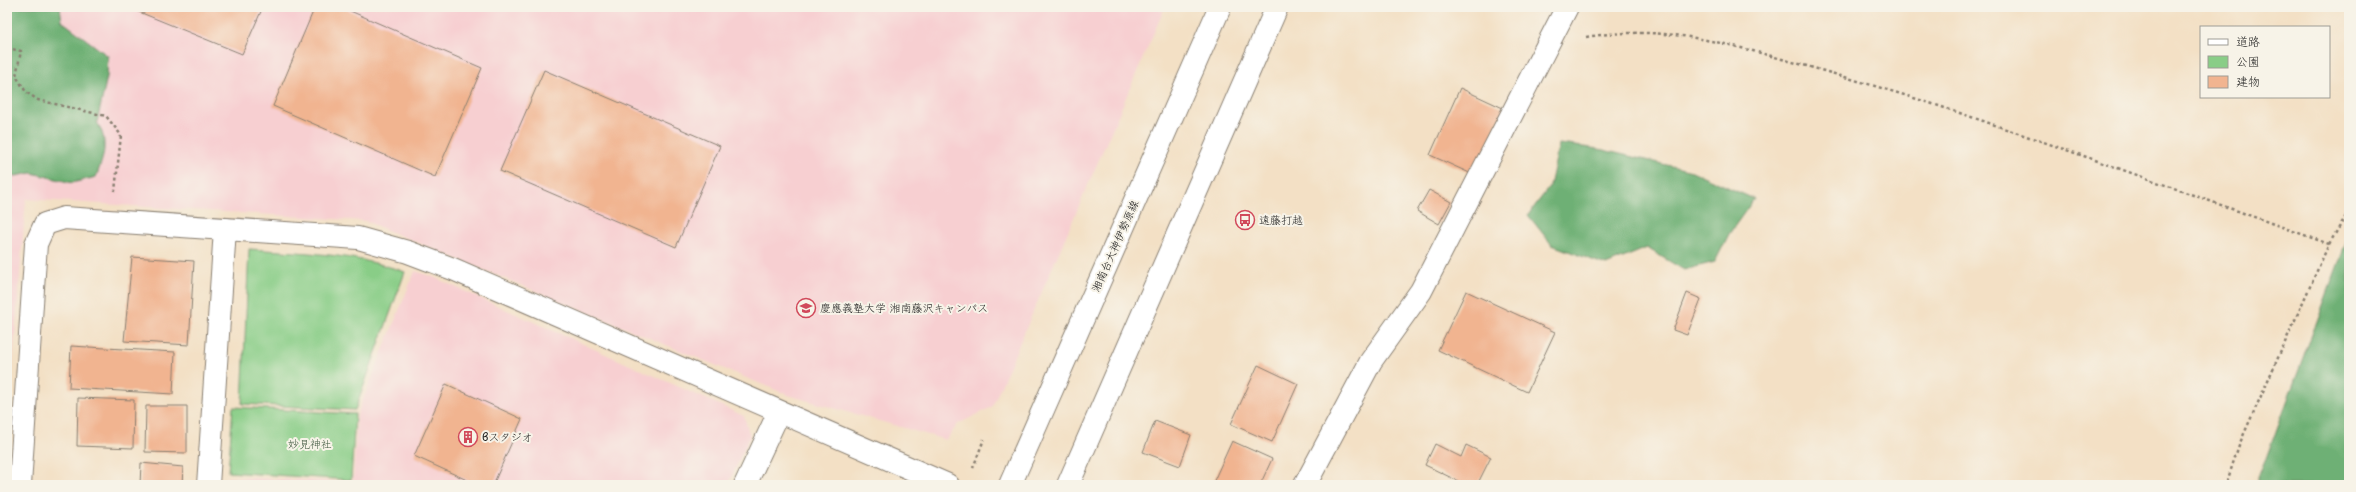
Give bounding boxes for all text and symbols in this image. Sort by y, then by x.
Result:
legend [2200,26,2330,98]
text: 道路 [2236,32,2260,50]
text: 公園 [2236,52,2260,70]
text: 建物 [2236,72,2260,90]
street label: 湘南台大神伊勢原線 [1087,197,1142,294]
bus stop icon: 遠藤打越 [1234,209,1256,231]
place label: 遠藤打越 [1259,211,1303,228]
school or university icon: 慶應義塾大学 湘南藤沢キャンパス [795,297,817,319]
place label: 慶應義塾大学 湘南藤沢キャンパス [820,299,988,316]
building icon: βスタジオ [457,426,479,448]
place label: βスタジオ [482,428,533,445]
park label: 妙見神社 [288,435,332,452]

